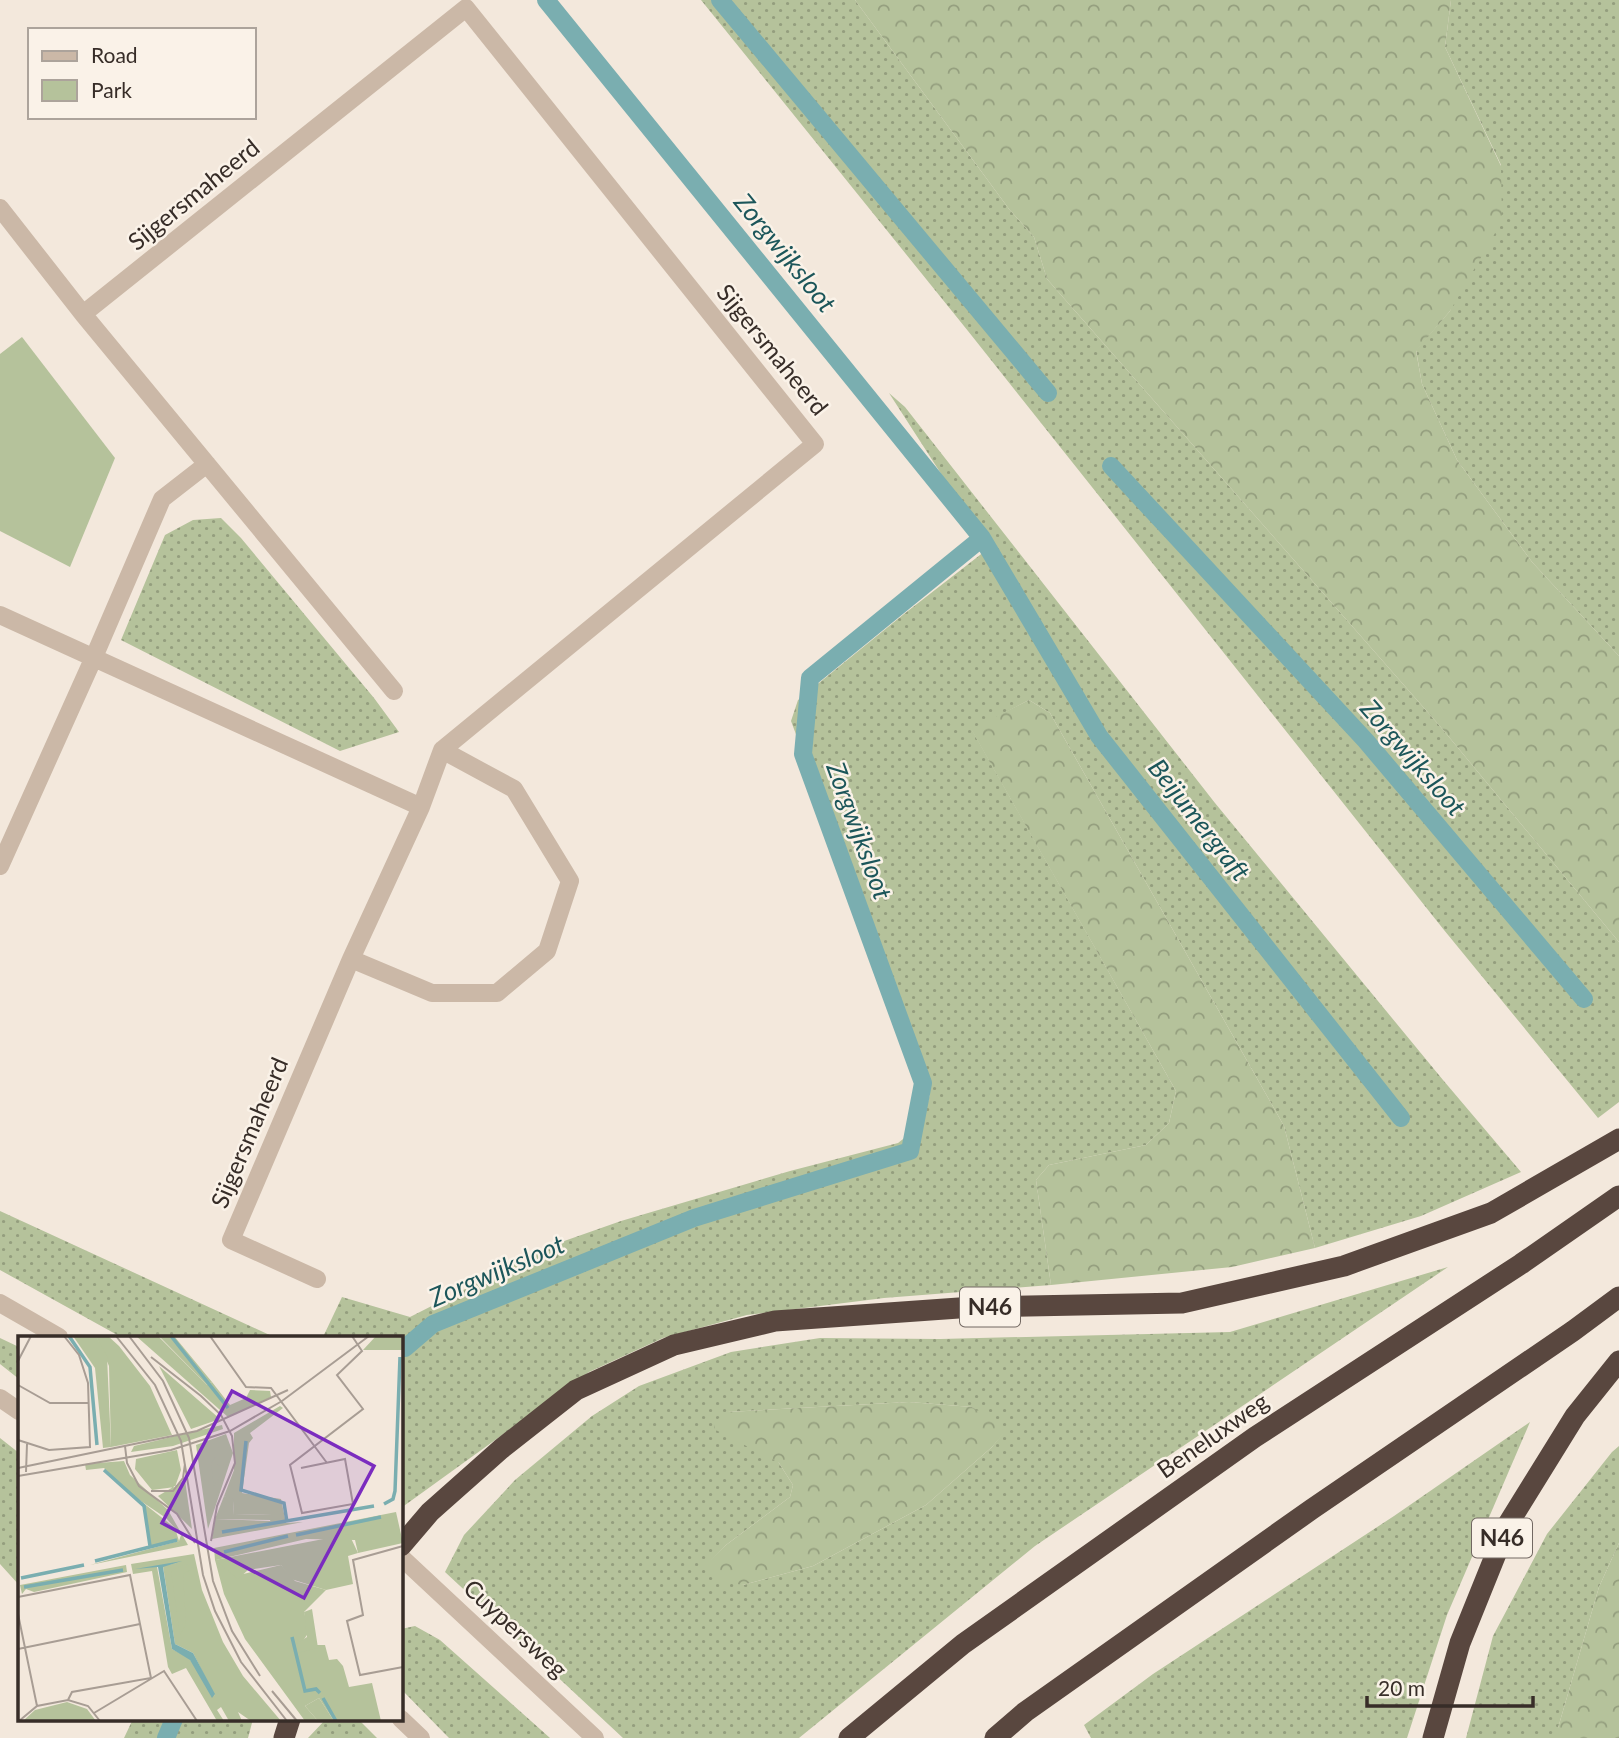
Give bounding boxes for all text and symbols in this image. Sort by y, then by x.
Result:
legend [28,28,256,119]
text: Road [91,42,138,67]
text: Park [91,77,132,102]
street label: Sijgersmaheerd [122,132,265,256]
water label: Zorgwijksloot [727,186,843,318]
street label: Sijgersmaheerd [711,278,835,421]
water label: Zorgwijksloot [1354,692,1473,822]
water label: Beijumergraft [1142,752,1257,887]
water label: Zorgwijksloot [820,757,900,904]
street label: Sijgersmaheerd [204,1053,293,1212]
water label: Zorgwijksloot [423,1227,569,1313]
road number: N46 [960,1288,1020,1326]
inset map [18,1336,402,1720]
street label: Beneluxweg [1151,1386,1273,1484]
road number: N46 [1472,1518,1532,1558]
street label: Cuypersweg [458,1573,574,1683]
scale bar [1367,1664,1533,1708]
text: 20 m [1378,1675,1425,1700]

